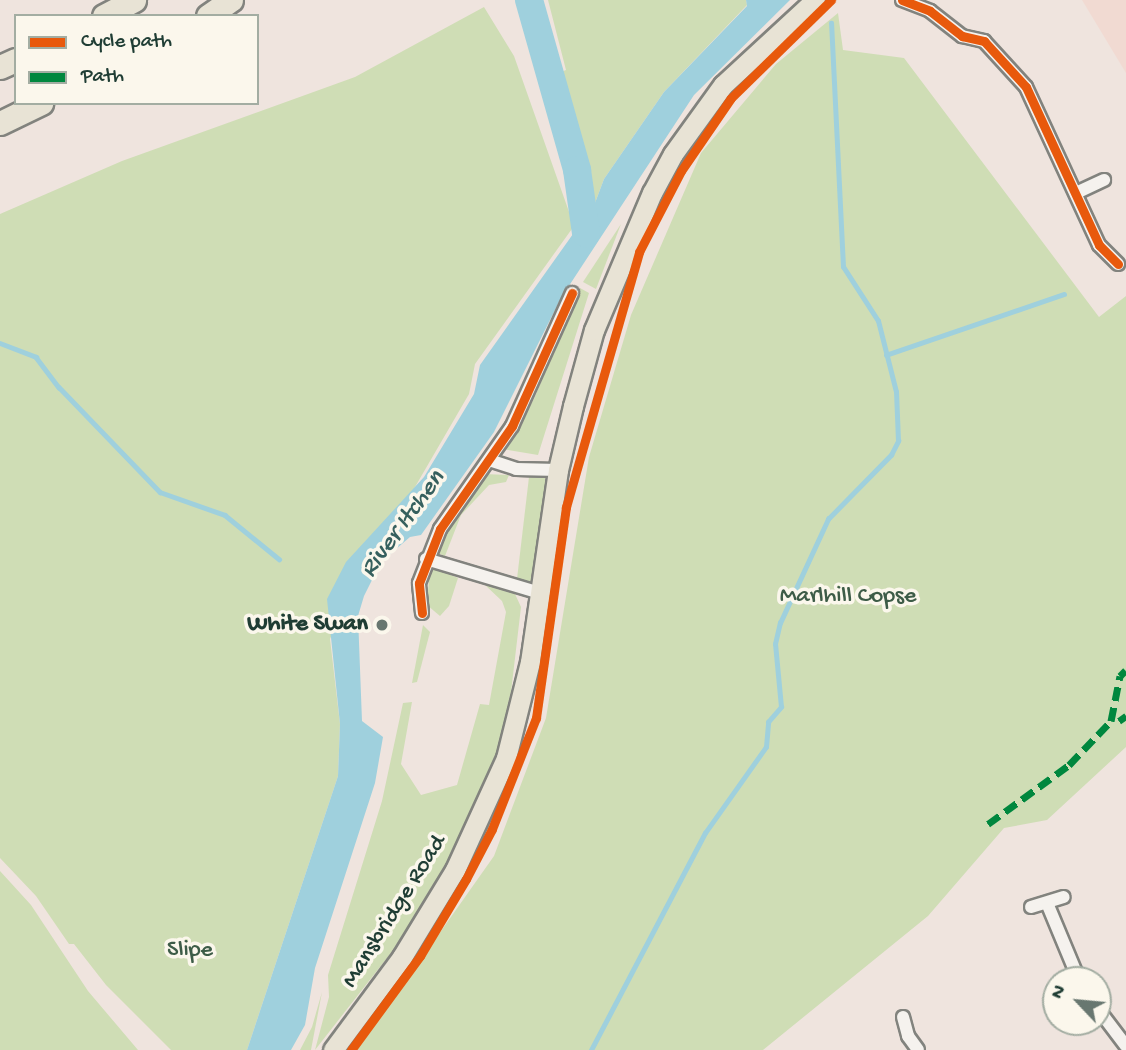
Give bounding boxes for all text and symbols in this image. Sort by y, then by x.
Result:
legend [14,14,259,105]
text: Cycle path [81,30,172,55]
text: Path [81,65,124,90]
water label: River Itchen [355,465,453,585]
park label: Marlhill Copse [780,583,916,611]
place label: White Swan [247,611,368,639]
marker: White Swan [374,617,390,633]
street label: Mansbridge Road [336,830,454,994]
park label: Slipe [167,937,213,965]
north arrow [1042,966,1112,1036]
text: N [1046,982,1073,1003]

